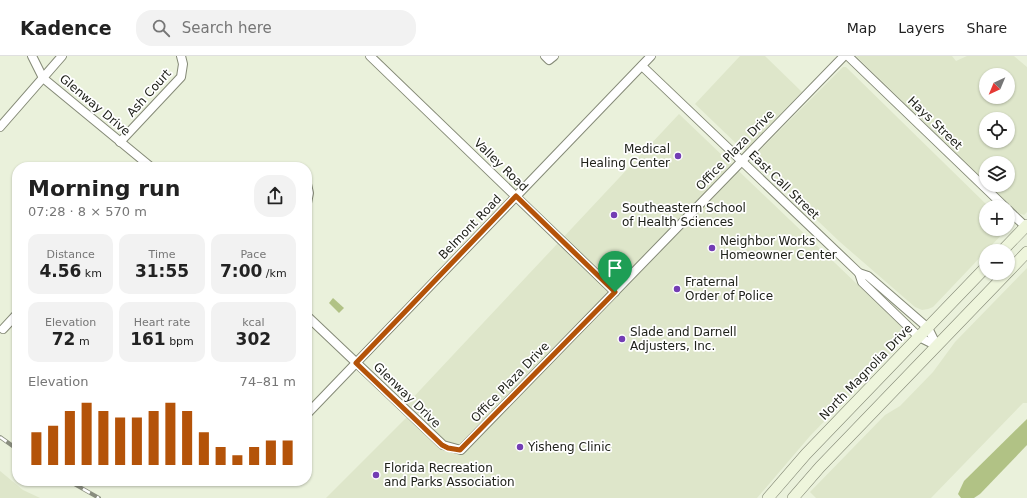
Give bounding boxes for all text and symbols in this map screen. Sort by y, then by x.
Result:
search box [136,10,416,46]
text: Kadence [20,17,112,39]
icon: search [150,17,172,39]
text: Search here [182,19,272,37]
text: Map [847,20,876,36]
text: Layers [898,20,945,36]
text: Share [967,20,1007,36]
street label: Ash Court [124,66,174,120]
north arrow [979,68,1015,104]
map controls [979,68,1015,280]
street label: Glenway Drive [57,71,133,139]
street label: Hays Street [905,94,965,153]
street label: Office Plaza Drive [693,107,777,193]
button: locate [979,112,1015,148]
street label: Valley Road [471,136,531,194]
place label: Medical Healing Center [580,142,670,170]
street label: East Call Street [746,148,822,222]
marker: Medical Healing Center [673,151,683,161]
button: layers [979,156,1015,192]
button: share [254,175,296,217]
text: Morning run [28,176,180,201]
street label: Belmont Road [436,192,504,262]
button: + [979,200,1015,236]
place label: Southeastern School of Health Sciences [622,201,746,229]
text: 07:28 · 8 × 570 m [28,204,147,219]
marker: Southeastern School of Health Sciences [609,210,619,220]
place label: Neighbor Works Homeowner Center [720,234,837,262]
marker: Neighbor Works Homeowner Center [707,243,717,253]
button: − [979,244,1015,280]
text: Distance [47,248,95,261]
text: Time [149,248,175,261]
text: Pace [240,248,266,261]
pin [598,251,632,292]
icon: arrive [604,257,626,279]
text: 4.56 [39,261,81,281]
text: 31:55 [135,261,189,281]
text: 7:00 [220,261,262,281]
text: km [81,267,102,280]
text: /km [262,267,287,280]
place label: Fraternal Order of Police [685,275,773,303]
marker: Fraternal Order of Police [672,284,682,294]
text: Elevation [45,316,96,329]
text: Heart rate [134,316,190,329]
text: kcal [242,316,264,329]
street label: North Magnolia Drive [817,321,915,423]
place label: Slade and Darnell Adjusters, Inc. [630,325,736,353]
text: 72 [52,329,75,349]
text: 161 [130,329,166,349]
text: 302 [236,329,271,349]
marker: Slade and Darnell Adjusters, Inc. [617,334,627,344]
text: m [75,335,90,348]
text: bpm [166,335,194,348]
street label: Office Plaza Drive [468,339,552,425]
street label: Glenway Drive [371,360,443,430]
text: Elevation [28,374,88,389]
text: 74–81 m [240,374,296,389]
place label: Yisheng Clinic [527,440,611,454]
marker: Yisheng Clinic [515,442,525,452]
place label: Florida Recreation and Parks Association [384,461,515,489]
marker: Florida Recreation and Parks Association [371,470,381,480]

